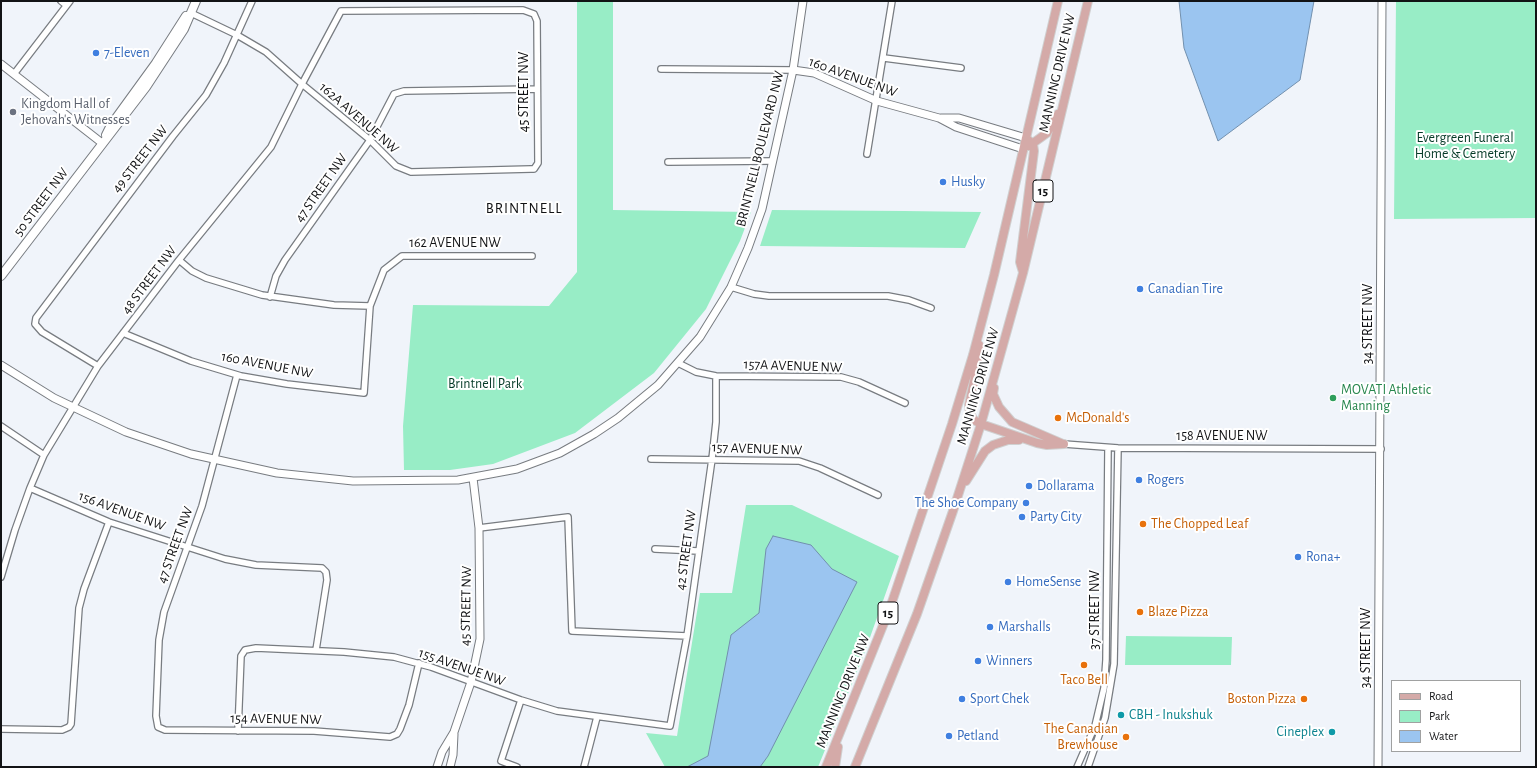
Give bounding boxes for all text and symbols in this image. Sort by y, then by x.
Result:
street label: MANNING DRIVE NW [1035,12,1079,134]
place label: 7-Eleven [104,45,150,61]
marker: 7-Eleven [91,48,101,58]
street label: 45 STREET NW [516,52,532,132]
street label: 160 AVENUE NW [807,53,899,101]
street label: BRINTNELL BOULEVARD NW [733,69,787,229]
street label: 162A AVENUE NW [316,79,402,157]
place label: Kingdom Hall of Jehovah's Witnesses [21,96,130,128]
marker: Kingdom Hall of Jehovah's Witnesses [8,107,18,117]
street label: 49 STREET NW [108,122,172,196]
park label: Evergreen Funeral Home & Cemetery [1415,130,1515,162]
street label: 47 STREET NW [291,150,351,226]
street label: 50 STREET NW [10,165,72,239]
place label: Husky [951,174,985,190]
marker: Husky [938,177,948,187]
road number: 15 [1033,180,1053,202]
district label: BRINTNELL [486,199,562,217]
street label: 162 AVENUE NW [409,235,501,251]
street label: 48 STREET NW [118,243,180,317]
place label: Canadian Tire [1148,281,1223,297]
marker: Canadian Tire [1135,284,1145,294]
street label: 34 STREET NW [1360,284,1376,364]
street label: MANNING DRIVE NW [953,325,1003,447]
street label: 160 AVENUE NW [220,348,314,382]
street label: 157A AVENUE NW [743,356,843,376]
park label: Brintnell Park [448,376,522,392]
place label: MOVATI Athletic Manning [1341,382,1431,414]
marker: MOVATI Athletic Manning [1328,393,1338,403]
place label: McDonald's [1066,410,1129,426]
marker: McDonald's [1053,413,1063,423]
street label: 158 AVENUE NW [1176,428,1268,444]
street label: 157 AVENUE NW [712,439,802,459]
place label: Rogers [1147,472,1184,488]
marker: Rogers [1134,475,1144,485]
place label: Dollarama [1037,478,1095,494]
marker: Dollarama [1024,481,1034,491]
street label: 156 AVENUE NW [76,488,168,534]
place label: The Shoe Company [915,495,1018,511]
marker: The Shoe Company [1021,498,1031,508]
street label: 47 STREET NW [153,504,197,586]
street label: 42 STREET NW [672,509,700,591]
place label: Party City [1030,509,1082,525]
marker: Party City [1017,512,1027,522]
place label: The Chopped Leaf [1151,516,1248,532]
marker: The Chopped Leaf [1138,519,1148,529]
place label: Rona+ [1306,549,1340,565]
marker: Rona+ [1293,552,1303,562]
street label: 45 STREET NW [457,566,475,646]
street label: 37 STREET NW [1087,570,1103,650]
place label: HomeSense [1016,574,1081,590]
marker: HomeSense [1003,577,1013,587]
road number: 15 [878,602,898,624]
place label: Blaze Pizza [1148,604,1208,620]
marker: Blaze Pizza [1135,607,1145,617]
street label: 34 STREET NW [1358,608,1374,688]
place label: Marshalls [998,619,1051,635]
marker: Marshalls [985,622,995,632]
street label: MANNING DRIVE NW [813,632,873,750]
street label: 155 AVENUE NW [416,644,508,690]
place label: Winners [986,653,1032,669]
marker: Winners [973,656,983,666]
marker: Taco Bell [1079,660,1089,670]
place label: Taco Bell [1060,672,1108,688]
legend [1391,680,1521,752]
text: Road [1429,690,1453,702]
place label: Sport Chek [970,691,1029,707]
place label: Boston Pizza [1227,691,1296,707]
marker: Sport Chek [957,694,967,704]
marker: Boston Pizza [1299,694,1309,704]
place label: CBH - Inukshuk [1129,707,1213,723]
street label: 154 AVENUE NW [230,710,322,728]
marker: CBH - Inukshuk [1116,710,1126,720]
text: Park [1429,710,1450,722]
place label: The Canadian Brewhouse [1044,721,1118,754]
place label: Cineplex [1277,724,1324,740]
marker: Cineplex [1327,727,1337,737]
place label: Petland [957,728,999,744]
text: Water [1429,730,1458,742]
marker: Petland [944,731,954,741]
marker: The Canadian Brewhouse [1121,732,1131,742]

